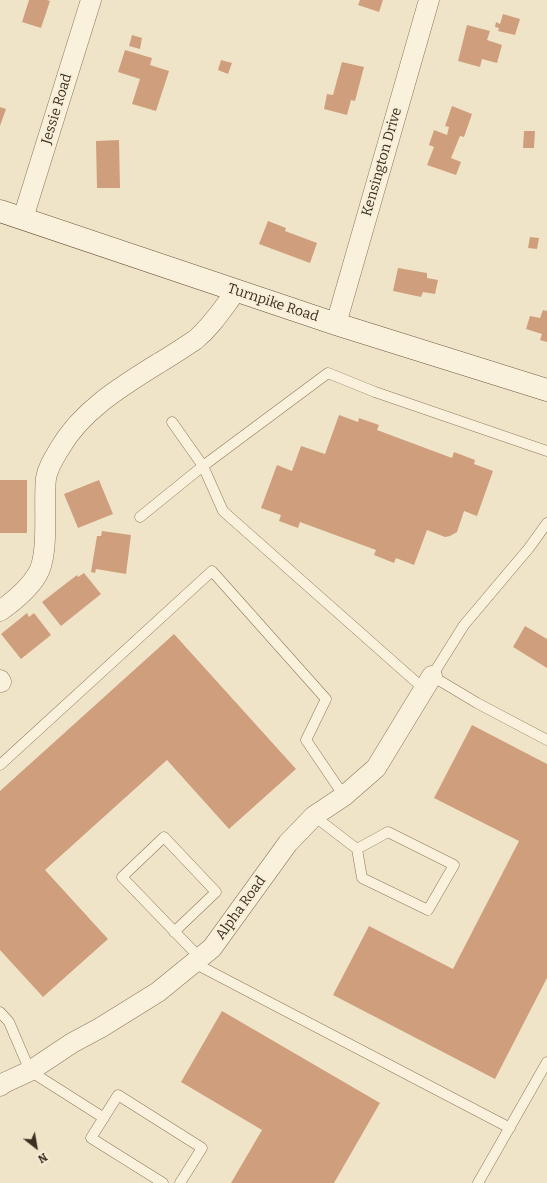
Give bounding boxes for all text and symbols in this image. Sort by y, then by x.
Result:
street label: Jessie Road [38,72,76,146]
street label: Kensington Drive [358,106,406,218]
street label: Turnpike Road [225,280,321,326]
street label: Alpha Road [212,873,270,943]
north arrow [16,1127,56,1167]
text: N [35,1150,49,1165]

